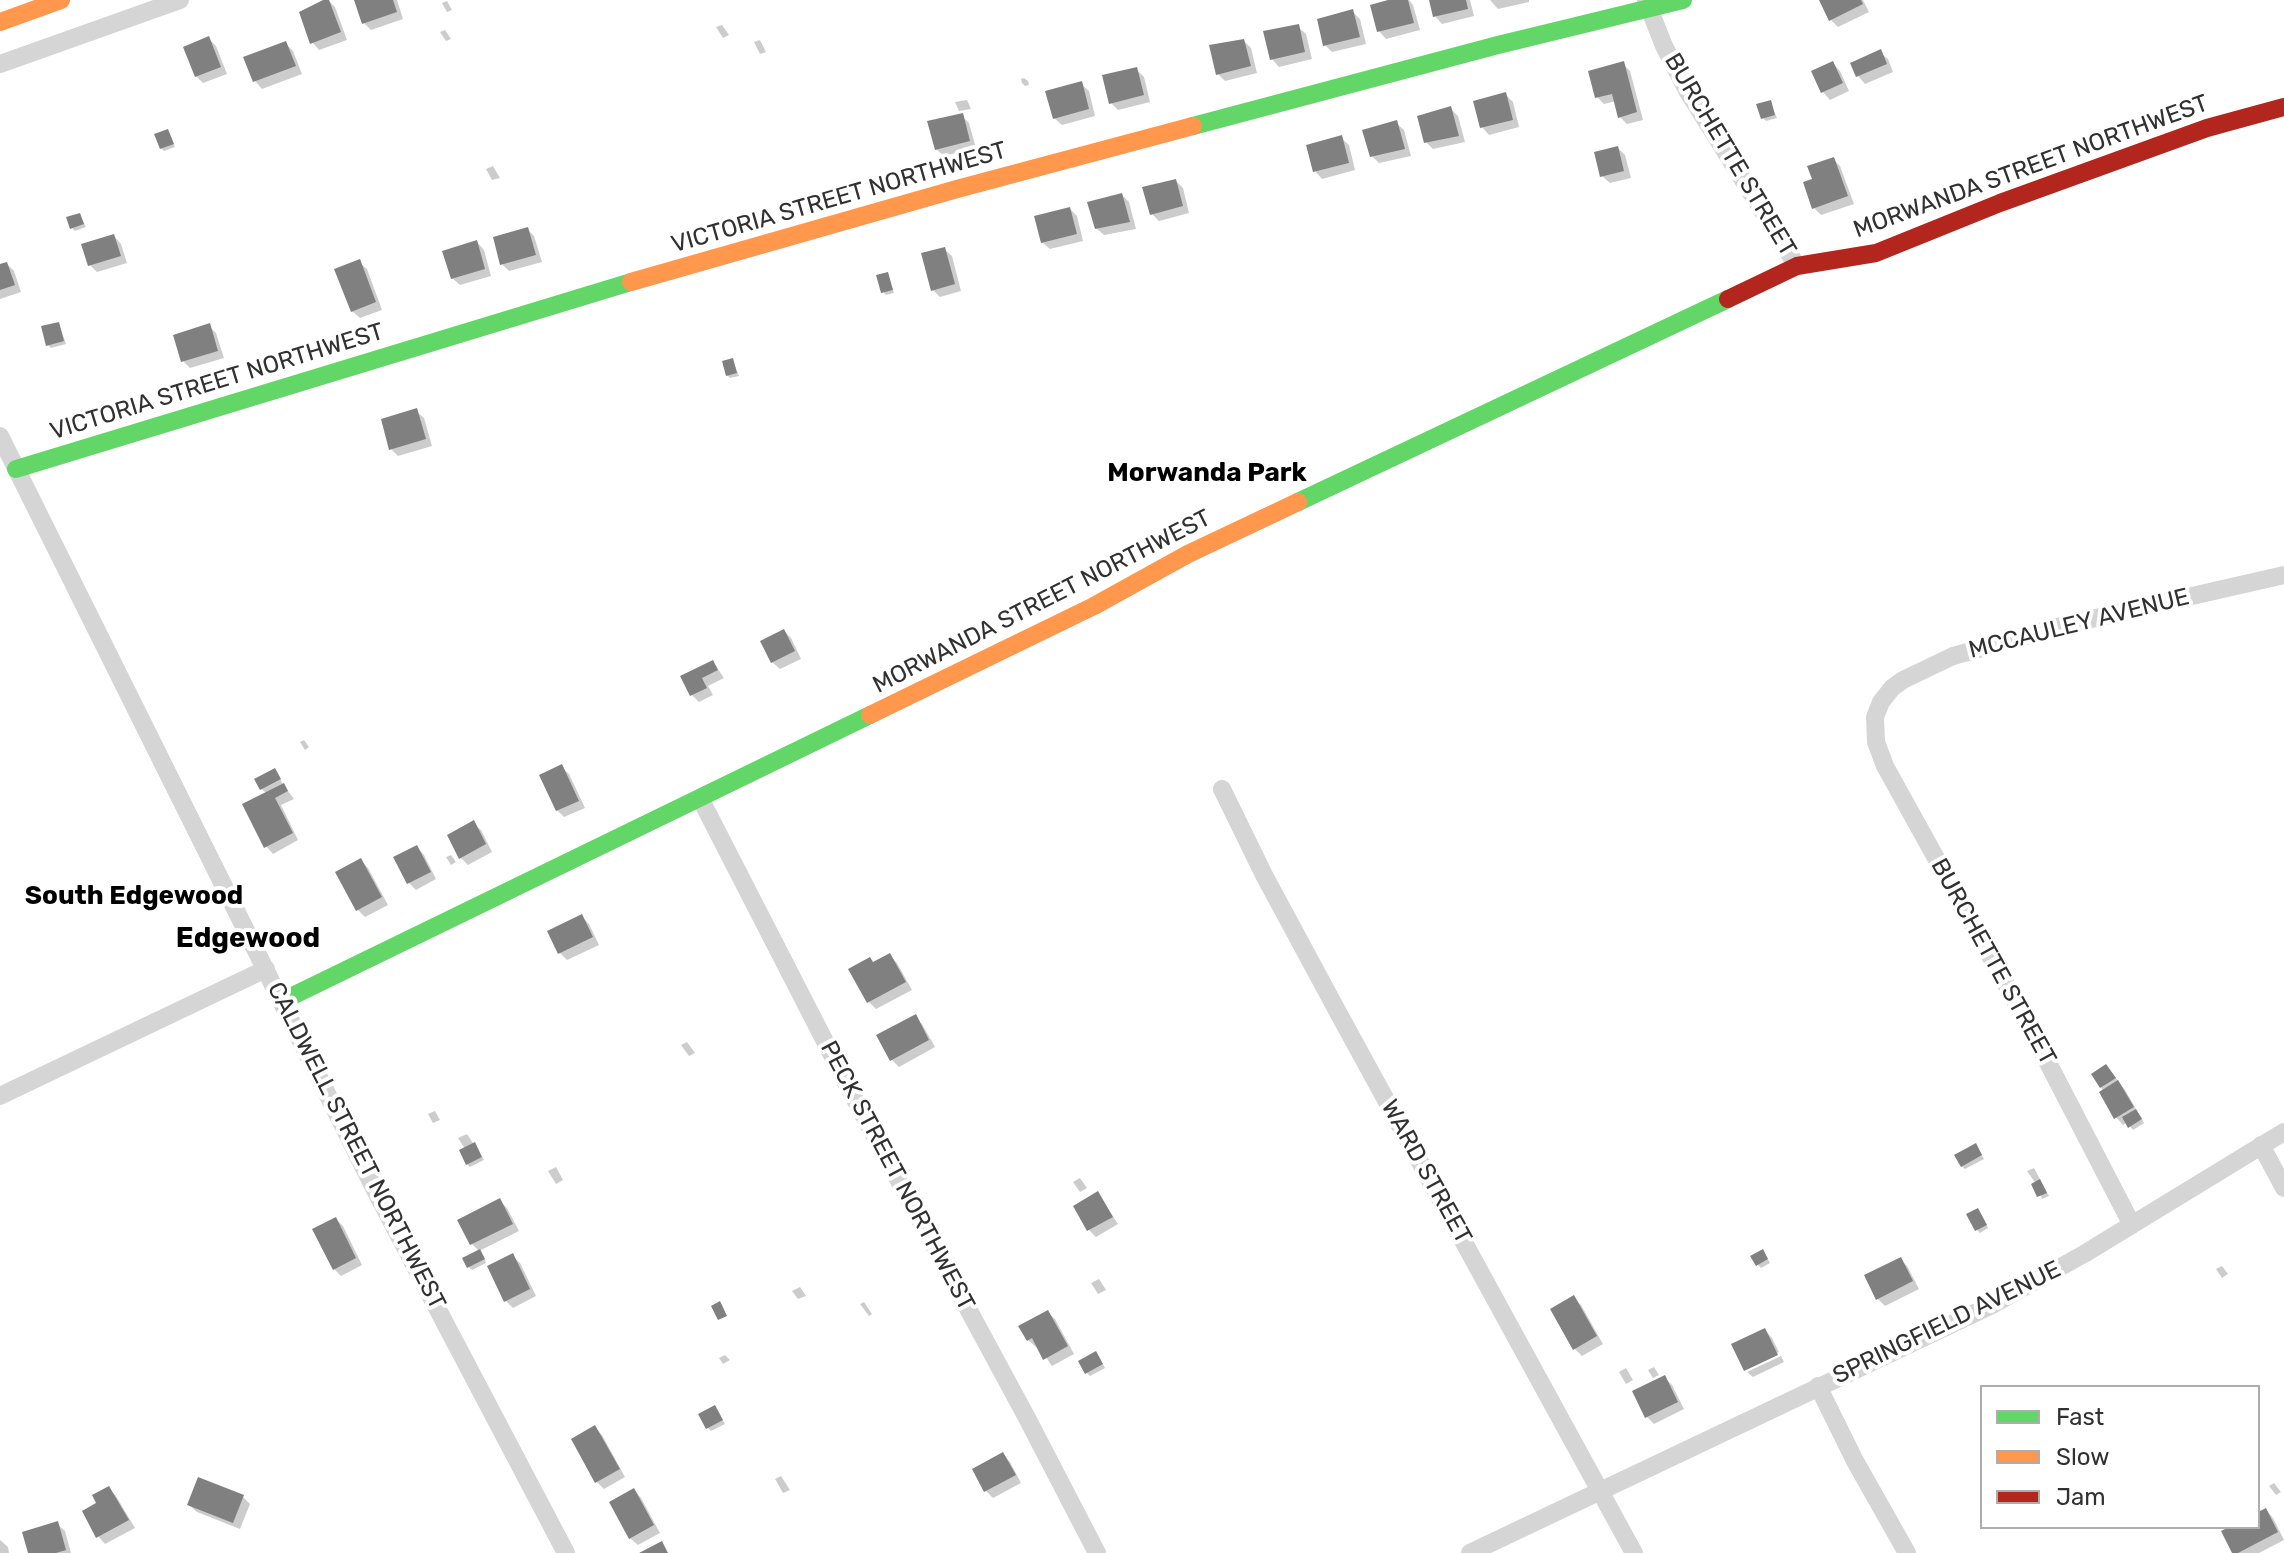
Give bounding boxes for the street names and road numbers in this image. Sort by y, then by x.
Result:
street label: BURCHETTE STREET [1658,48,1802,262]
street label: MORWANDA STREET NORTHWEST [1850,89,2212,245]
street label: VICTORIA STREET NORTHWEST [668,136,1010,260]
street label: VICTORIA STREET NORTHWEST [47,317,387,447]
street label: MORWANDA STREET NORTHWEST [868,504,1216,700]
street label: MCCAULEY AVENUE [1966,583,2192,665]
street label: BURCHETTE STREET [1924,854,2062,1070]
street label: CALDWELL STREET NORTHWEST [261,978,451,1314]
street label: PECK STREET NORTHWEST [814,1036,980,1316]
street label: WARD STREET [1375,1095,1477,1249]
street label: SPRINGFIELD AVENUE [1828,1255,2066,1391]

